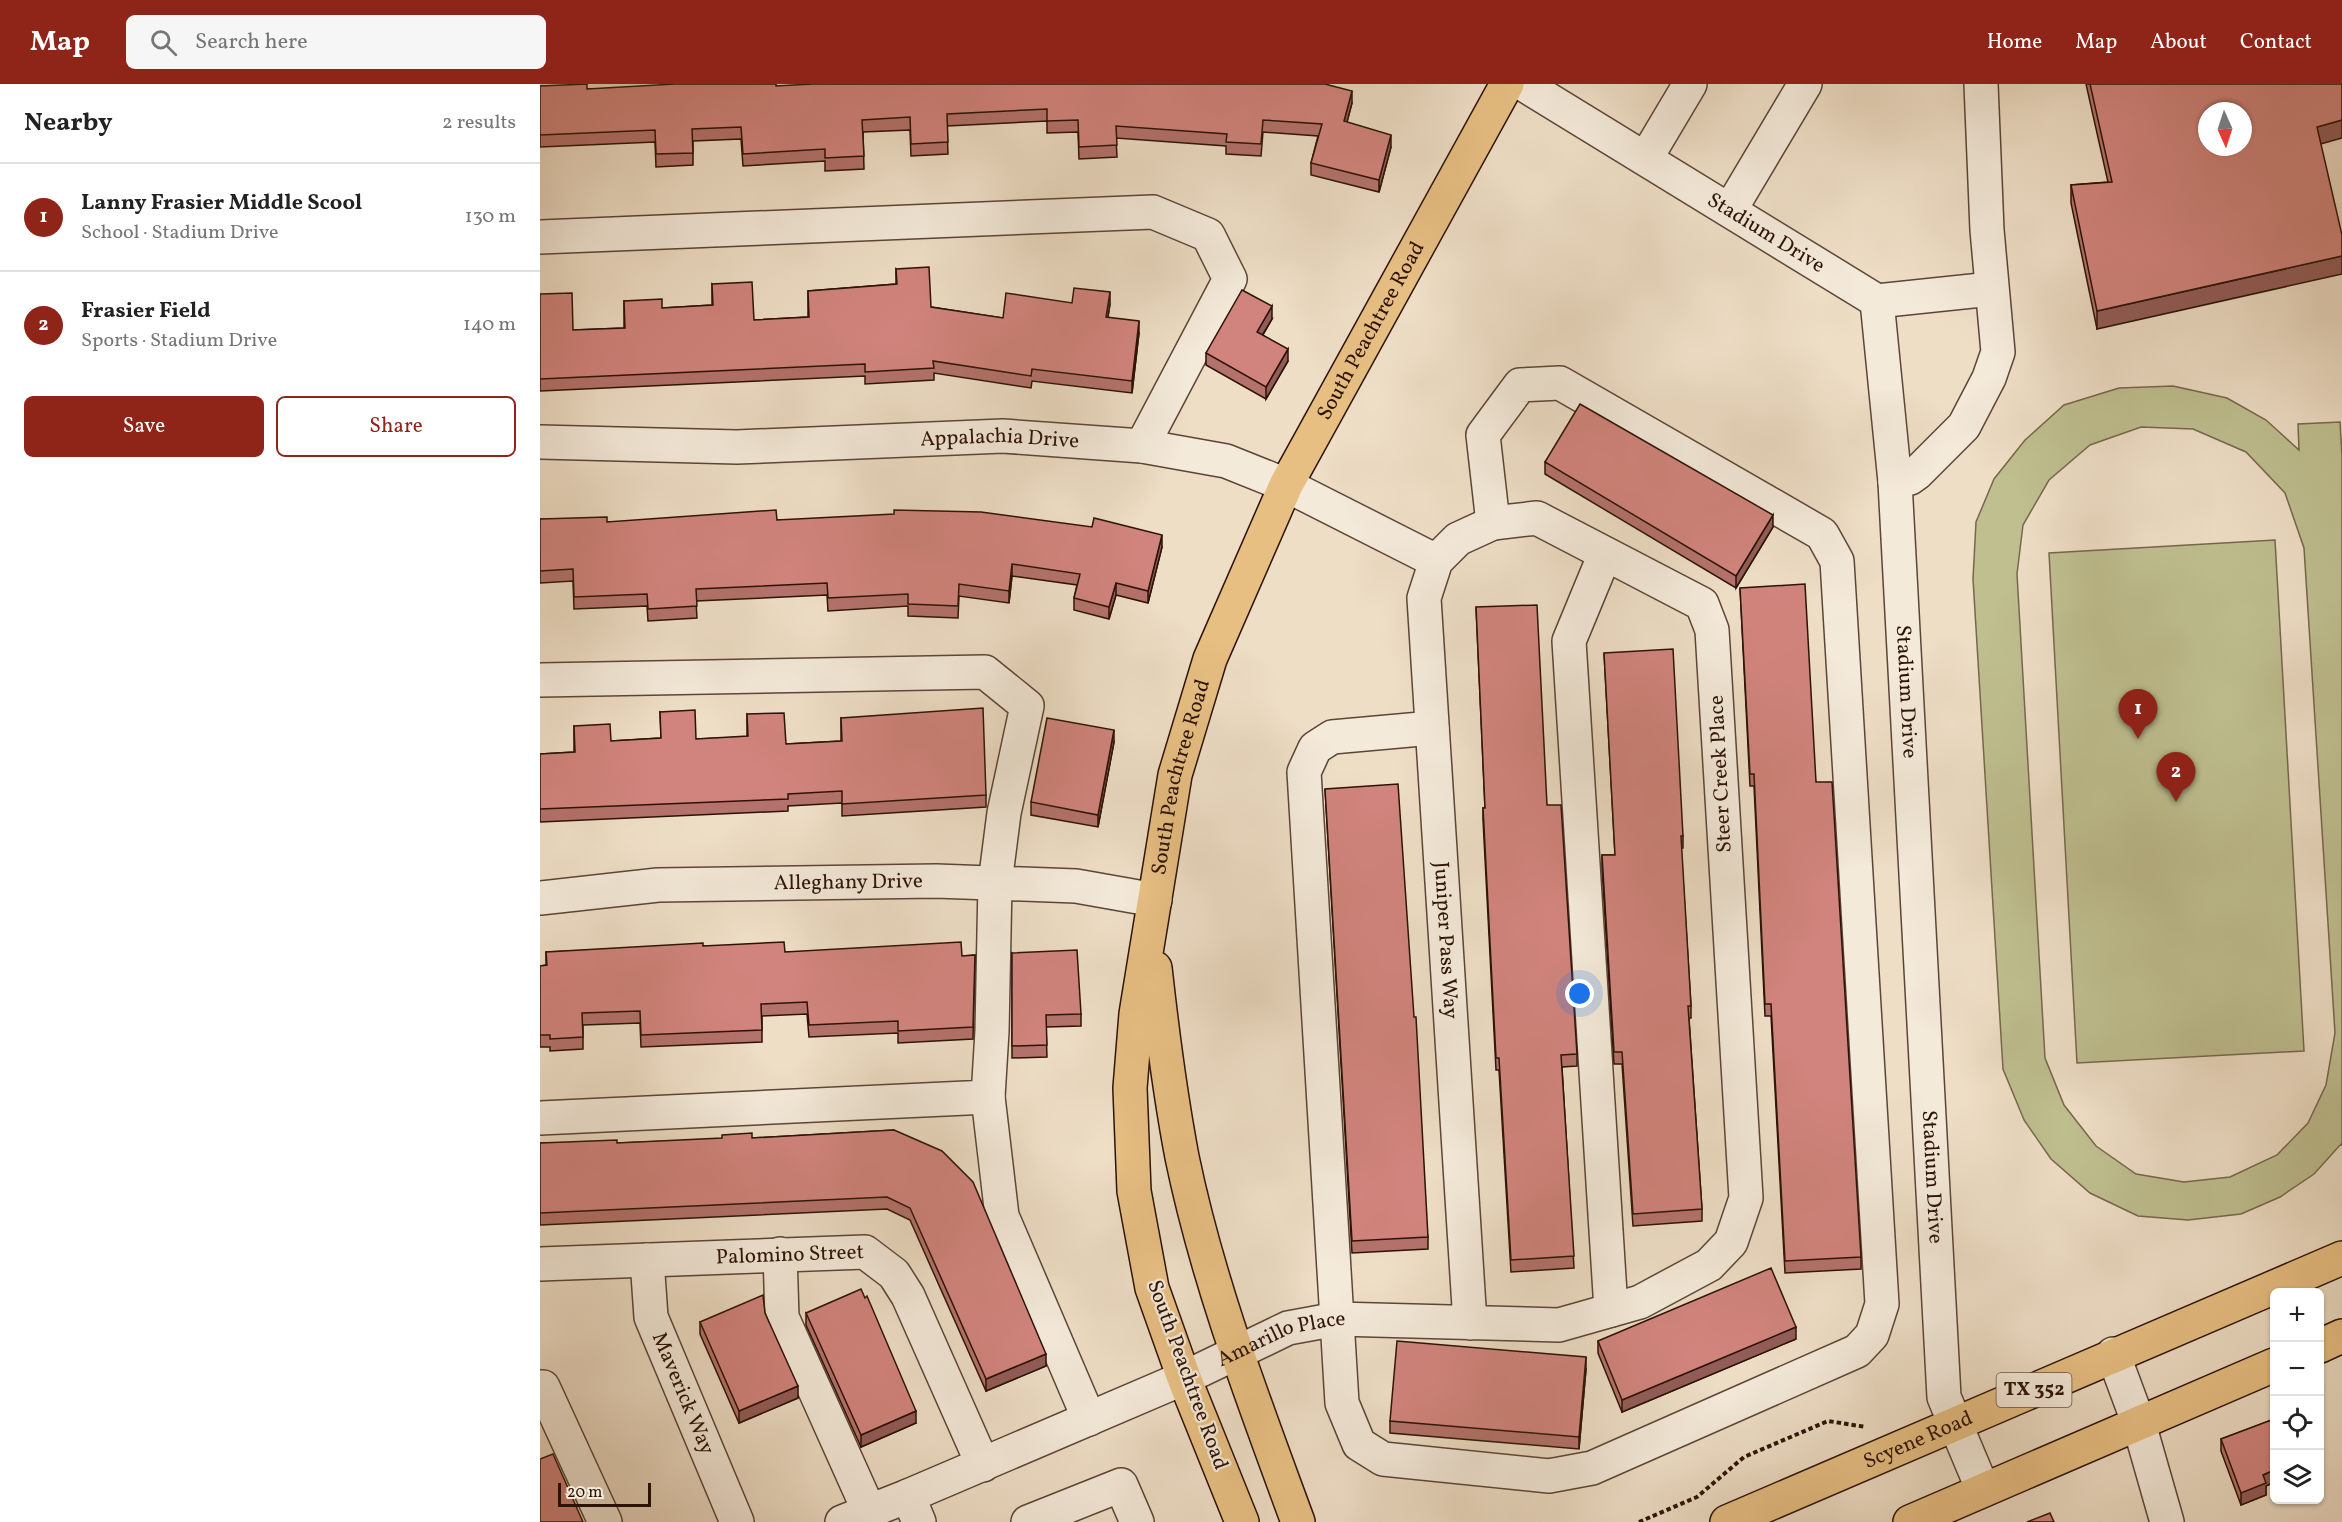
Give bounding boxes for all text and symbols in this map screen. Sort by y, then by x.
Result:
search box [126,15,546,69]
text: Map [30,23,90,62]
icon: search [147,26,180,59]
text: Search here [195,27,308,58]
text: Home [1987,28,2042,57]
text: Map [2075,28,2117,57]
text: About [2150,28,2207,57]
text: Contact [2240,28,2312,57]
north arrow [2198,102,2252,156]
text: Nearby [24,105,113,141]
text: 2 results [442,109,516,137]
street label: Stadium Drive [1701,186,1831,280]
text: Lanny Frasier Middle Scool [81,188,362,219]
text: 1 [39,203,48,231]
text: 130 m [465,203,516,231]
text: School · Stadium Drive [81,219,279,247]
street label: South Peachtree Road [1310,236,1432,425]
text: Frasier Field [81,296,211,327]
text: 2 [38,311,49,339]
text: 140 m [463,311,516,339]
text: Sports · Stadium Drive [81,327,277,355]
button: Save [24,396,264,457]
button: Share [276,396,516,457]
street label: Appalachia Drive [920,421,1080,456]
street label: Stadium Drive [1888,624,1924,759]
street label: South Peachtree Road [1144,676,1218,877]
pin: 1 [2118,690,2158,739]
street label: Steer Creek Place [1702,694,1740,854]
pin: 2 [2156,752,2196,802]
street label: Juniper Pass Way [1426,861,1465,1021]
street label: Alleghany Drive [774,867,923,898]
your location [1565,979,1594,1008]
street label: Stadium Drive [1914,1109,1950,1244]
street label: Palomino Street [715,1238,864,1272]
street label: South Peachtree Road [1139,1276,1235,1474]
map controls [2270,1288,2324,1504]
button: + [2270,1288,2324,1342]
street label: Amarillo Place [1212,1304,1346,1374]
street label: Maverick Way [645,1328,722,1460]
button: − [2270,1342,2324,1396]
road number: TX 352 [1996,1373,2072,1407]
button: locate [2270,1396,2324,1450]
street label: Scyene Road [1859,1404,1977,1476]
button: layers [2270,1450,2324,1504]
scale bar [558,1480,651,1508]
text: 20 m [567,1482,602,1504]

